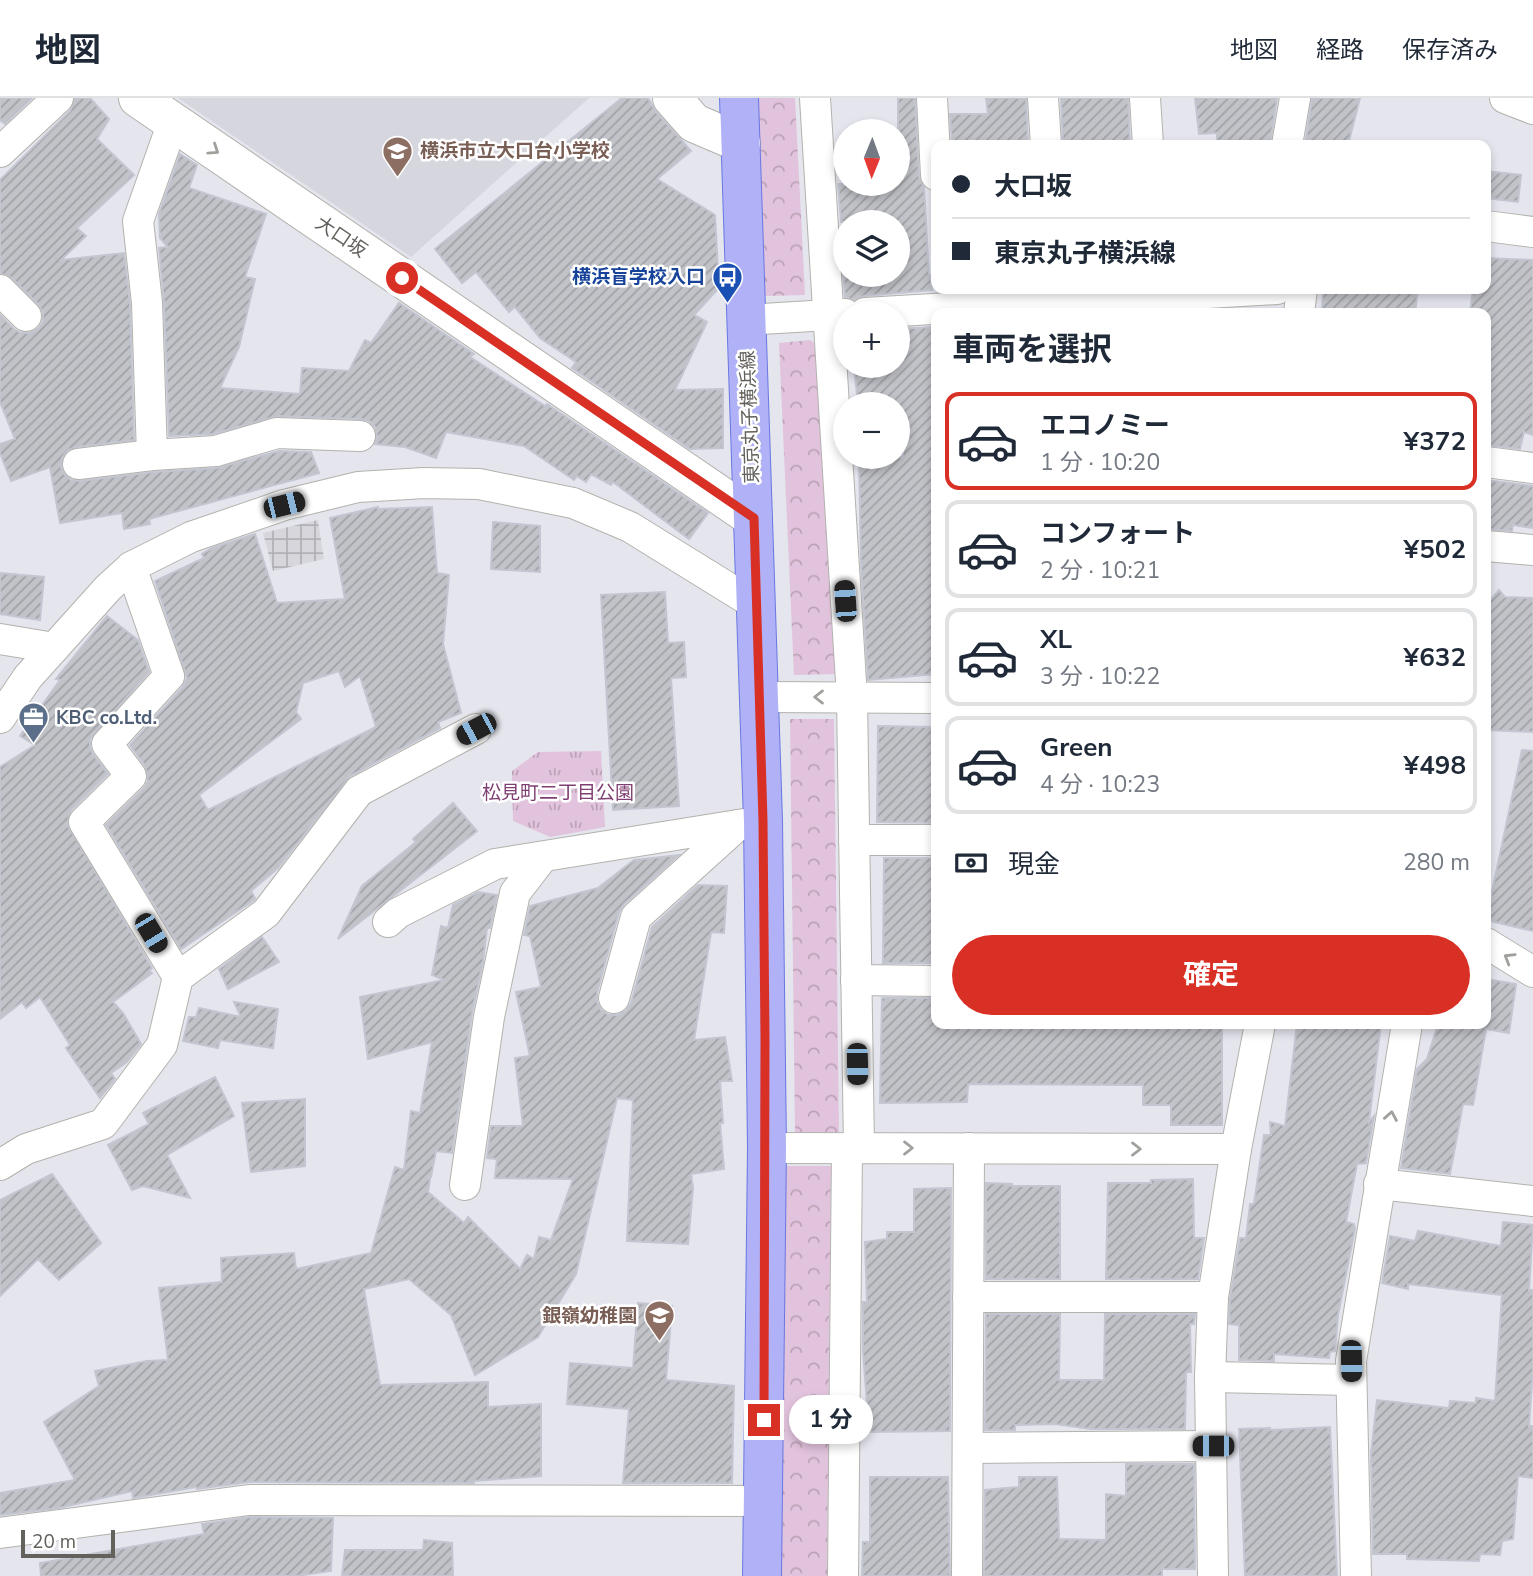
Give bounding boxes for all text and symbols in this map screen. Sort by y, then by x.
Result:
text: 地図 [35,28,101,73]
text: 地図 [1230,34,1278,66]
text: 経路 [1316,34,1364,66]
text: 保存済み [1402,34,1498,66]
north arrow [833,119,910,196]
map controls [833,119,910,469]
school or university icon: 横浜市立大口台小学校 [380,134,414,178]
place label: 横浜市立大口台小学校 [420,138,610,164]
one-way arrow [206,142,219,154]
text: 大口坂 [994,169,1072,204]
street label: 大口坂 [310,210,372,264]
button: layers [833,210,910,287]
text: 東京丸子横浜線 [994,236,1176,271]
bus stop icon: 横浜盲学校入口 [711,260,745,304]
route start [386,262,418,294]
place label: 横浜盲学校入口 [572,264,705,290]
button: + [833,301,910,378]
text: 車両を選択 [952,328,1112,371]
street label: 東京丸子横浜線 [735,350,765,484]
button: − [833,392,910,469]
text: エコノミー [1040,408,1170,443]
icon: car [956,410,1019,473]
text: ¥372 [1404,424,1466,459]
text: 1 分 · 10:20 [1040,447,1160,478]
car [262,490,307,520]
text: コンフォート [1040,516,1195,551]
icon: car [956,518,1019,581]
text: ¥502 [1404,532,1466,567]
text: 2 分 · 10:21 [1040,555,1160,586]
car [834,579,857,623]
text: XL [1040,622,1072,657]
icon: car [956,626,1019,689]
text: ¥632 [1404,640,1466,675]
text: 3 分 · 10:22 [1040,661,1160,692]
one-way arrow [813,689,824,705]
office icon: KBC co.Ltd. [16,701,50,745]
place label: KBC co.Ltd. [56,705,157,731]
car [453,710,500,748]
text: Green [1040,730,1113,765]
icon: car [956,734,1019,797]
text: ¥498 [1404,748,1466,783]
text: 4 分 · 10:23 [1040,769,1160,800]
park label: 松見町二丁目公園 [482,780,634,806]
icon: cash [952,844,990,882]
text: 現金 [1008,847,1060,882]
text: 280 m [1403,847,1470,878]
car [132,910,171,956]
button: 確定 [952,935,1470,1015]
one-way arrow [1503,954,1516,967]
car [847,1043,868,1085]
one-way arrow [1383,1110,1398,1122]
one-way arrow [904,1140,914,1156]
one-way arrow [1131,1141,1142,1157]
school or university icon: 銀嶺幼稚園 [643,1299,677,1343]
place label: 銀嶺幼稚園 [542,1303,637,1329]
car [1341,1340,1362,1382]
callout: 1 分 [788,1396,872,1444]
route end [748,1404,780,1436]
text: 1 分 [809,1404,853,1435]
car [1193,1436,1235,1457]
scale bar [21,1527,116,1559]
text: 20 m [32,1529,76,1555]

